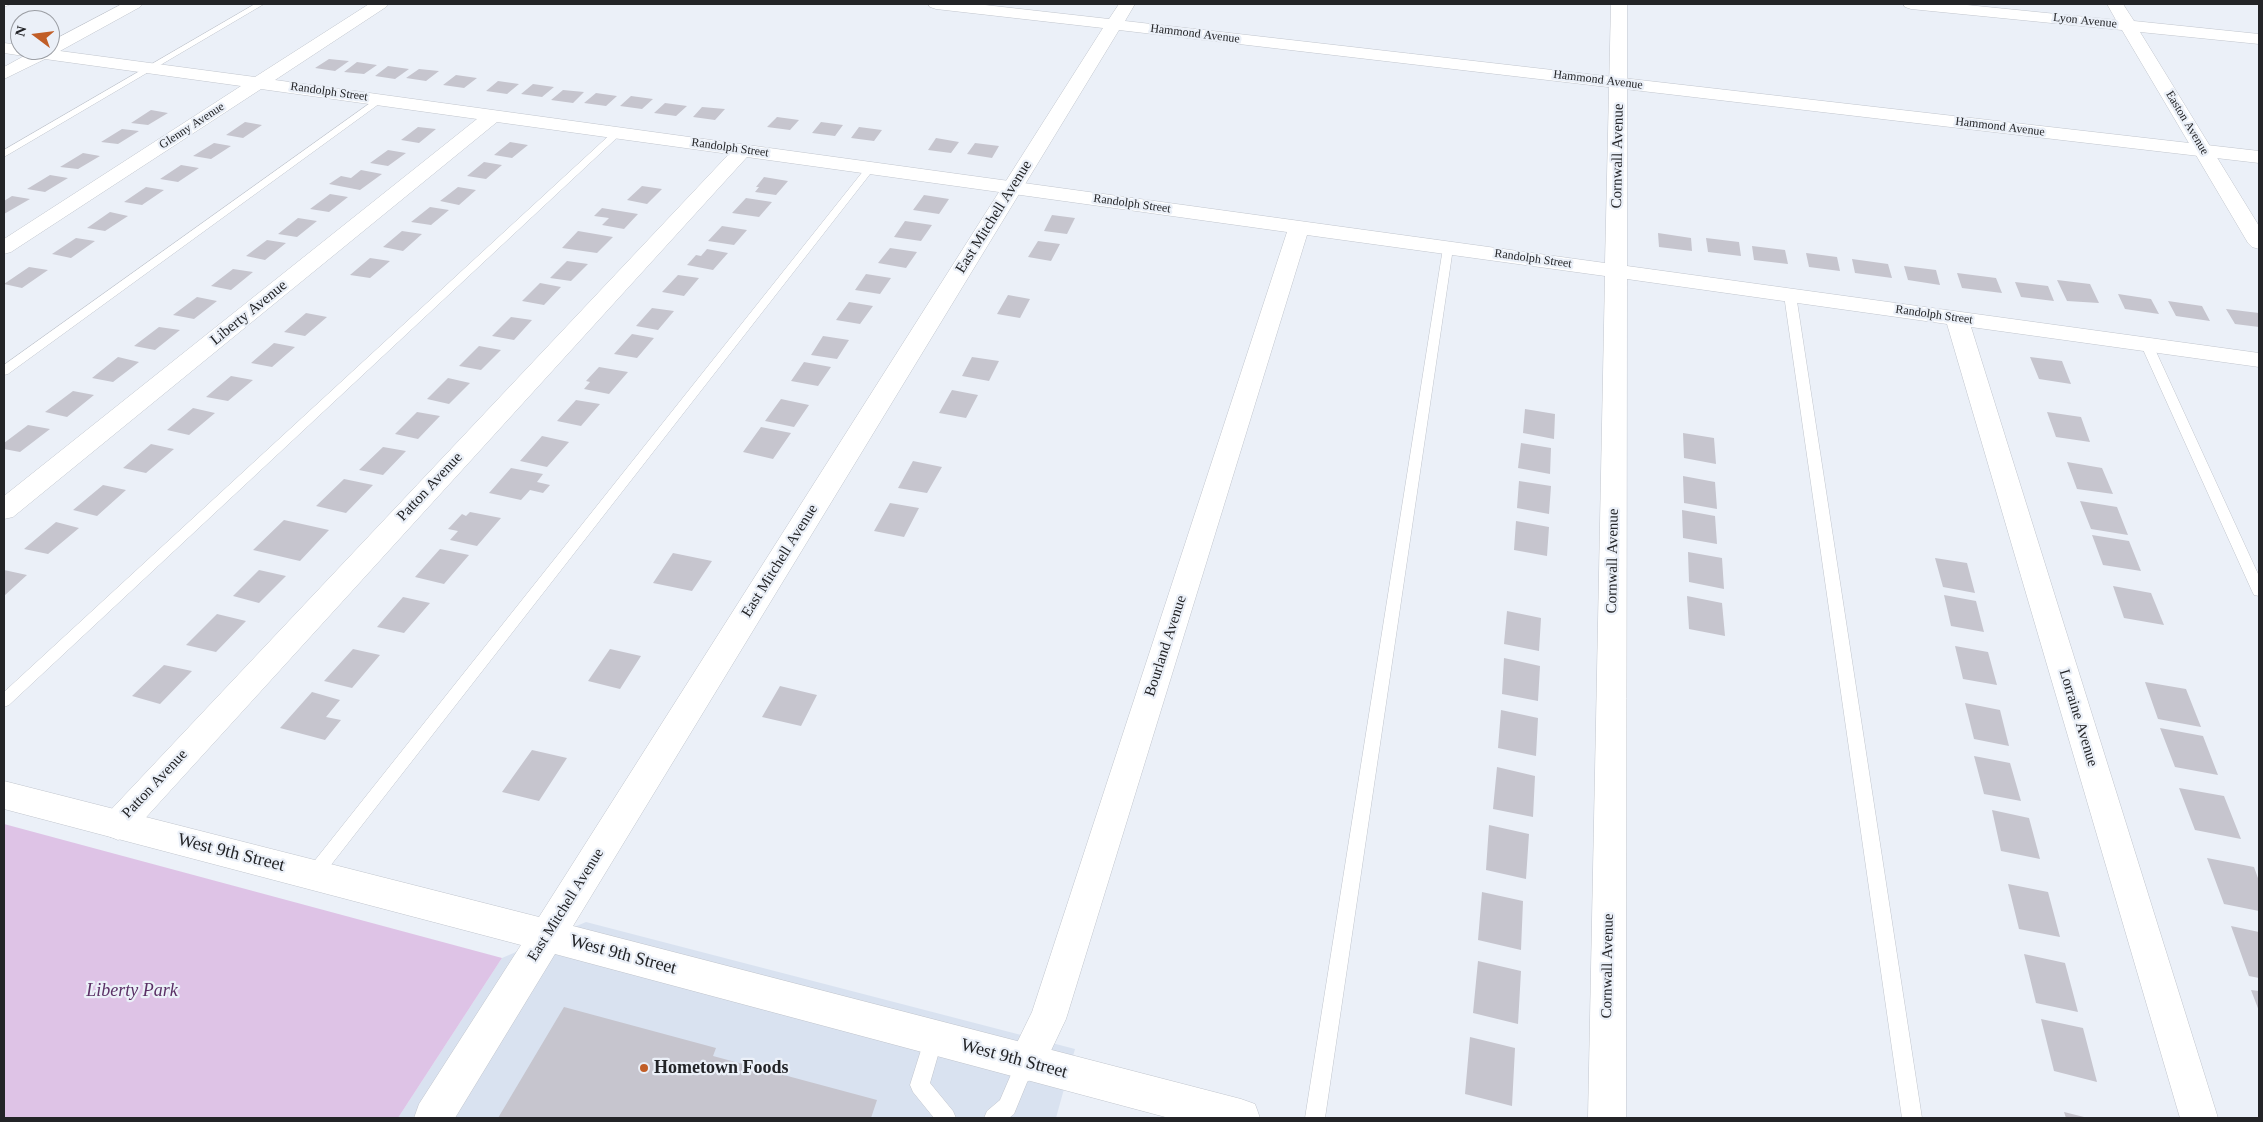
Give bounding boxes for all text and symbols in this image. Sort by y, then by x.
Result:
north arrow [10,10,60,60]
street label: Lyon Avenue [2052,10,2118,32]
street label: Hammond Avenue [1149,21,1241,47]
text: N [12,24,30,38]
street label: Hammond Avenue [1552,67,1644,93]
street label: Randolph Street [290,79,368,105]
street label: Easton Avenue [2162,88,2212,158]
street label: Glenny Avenue [157,100,227,152]
street label: Cornwall Avenue [1608,103,1628,209]
street label: Hammond Avenue [1954,114,2046,140]
street label: Randolph Street [691,135,769,161]
street label: East Mitchell Avenue [952,157,1036,277]
street label: Randolph Street [1093,191,1171,217]
street label: Randolph Street [1494,246,1572,272]
street label: Liberty Avenue [207,277,291,349]
street label: Randolph Street [1895,302,1973,328]
street label: Patton Avenue [394,449,466,525]
street label: East Mitchell Avenue [738,501,822,621]
street label: Cornwall Avenue [1603,508,1623,614]
street label: Bourland Avenue [1141,593,1191,699]
street label: Lorraine Avenue [2055,667,2101,769]
street label: Patton Avenue [119,746,191,822]
street label: West 9th Street [175,829,287,877]
street label: East Mitchell Avenue [524,845,608,965]
street label: Cornwall Avenue [1598,913,1618,1019]
street label: West 9th Street [567,930,679,980]
park label: Liberty Park [86,980,178,1002]
street label: West 9th Street [958,1034,1070,1084]
place label: Hometown Foods [654,1057,788,1079]
marker: Hometown Foods [638,1062,650,1074]

